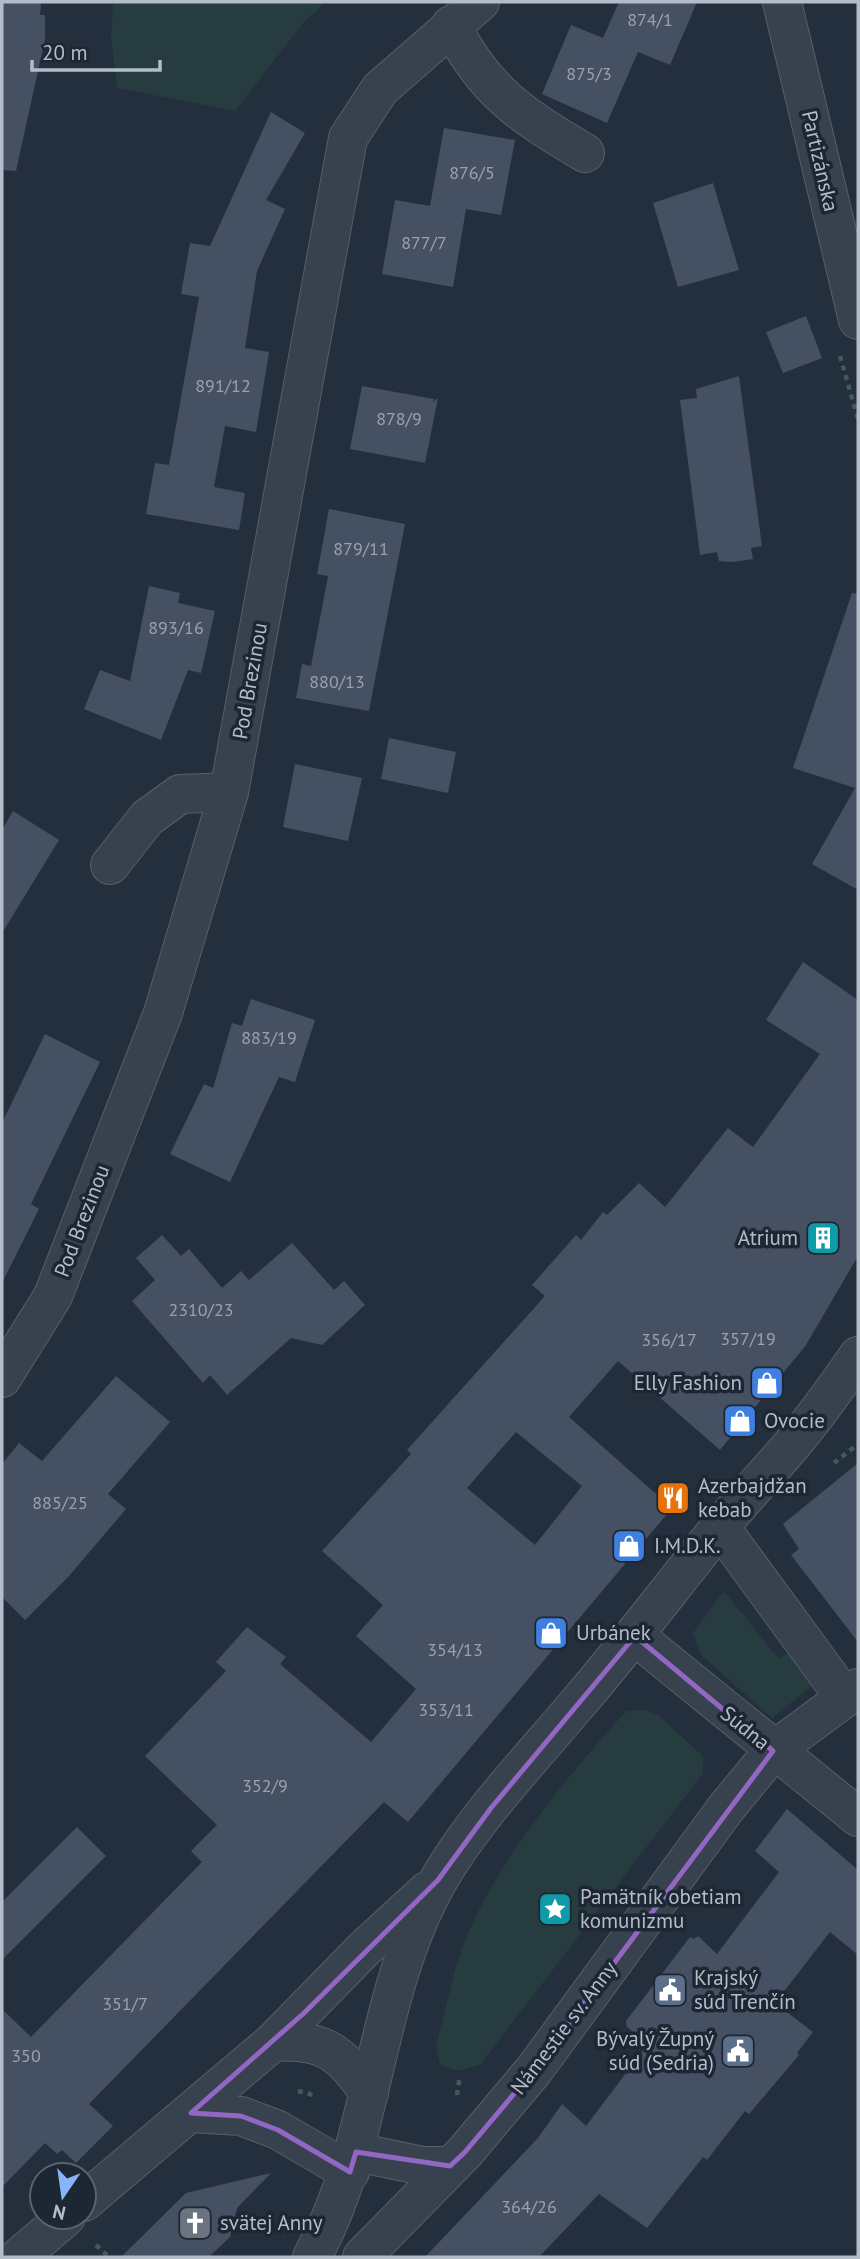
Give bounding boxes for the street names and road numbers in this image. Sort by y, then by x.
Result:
street label: Partizánska [796,108,845,214]
street label: Pod Brezinou [226,620,273,741]
street label: Pod Brezinou [48,1161,115,1281]
street label: Súdna [715,1700,775,1756]
street label: Námestie sv. Anny [505,1955,623,2100]

